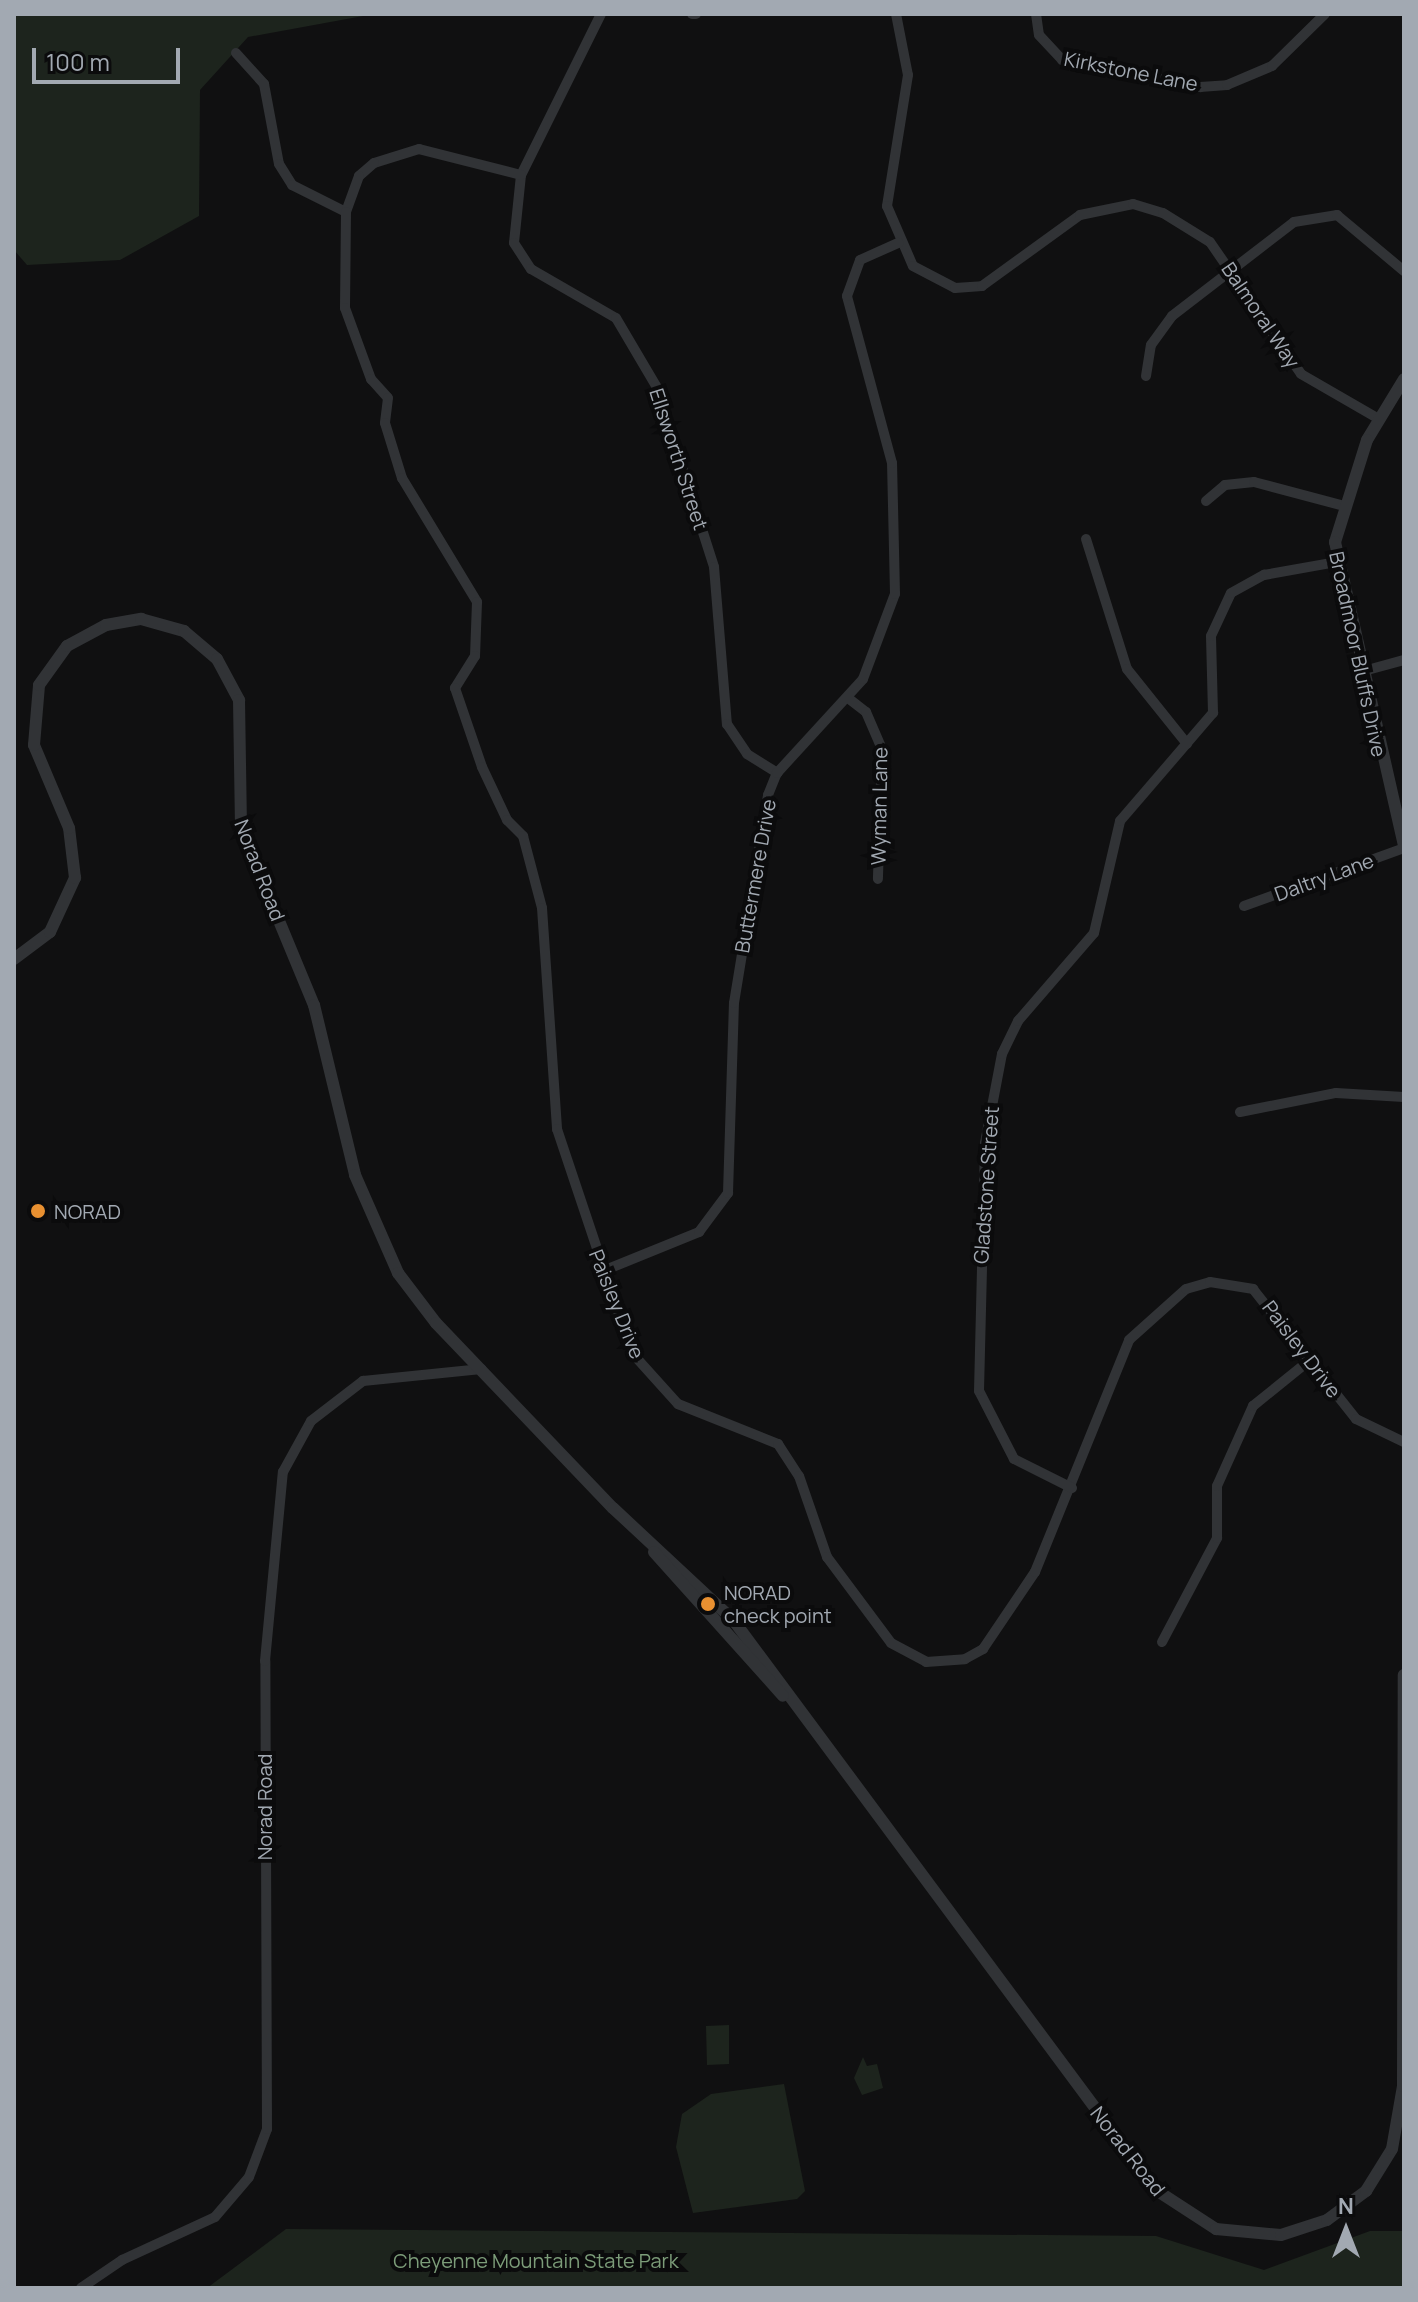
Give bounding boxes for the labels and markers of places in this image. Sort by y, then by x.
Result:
place label: NORAD [54,1199,121,1223]
marker: NORAD [29,1202,47,1220]
place label: NORAD check point [724,1580,832,1627]
marker: NORAD check point [699,1595,717,1613]

